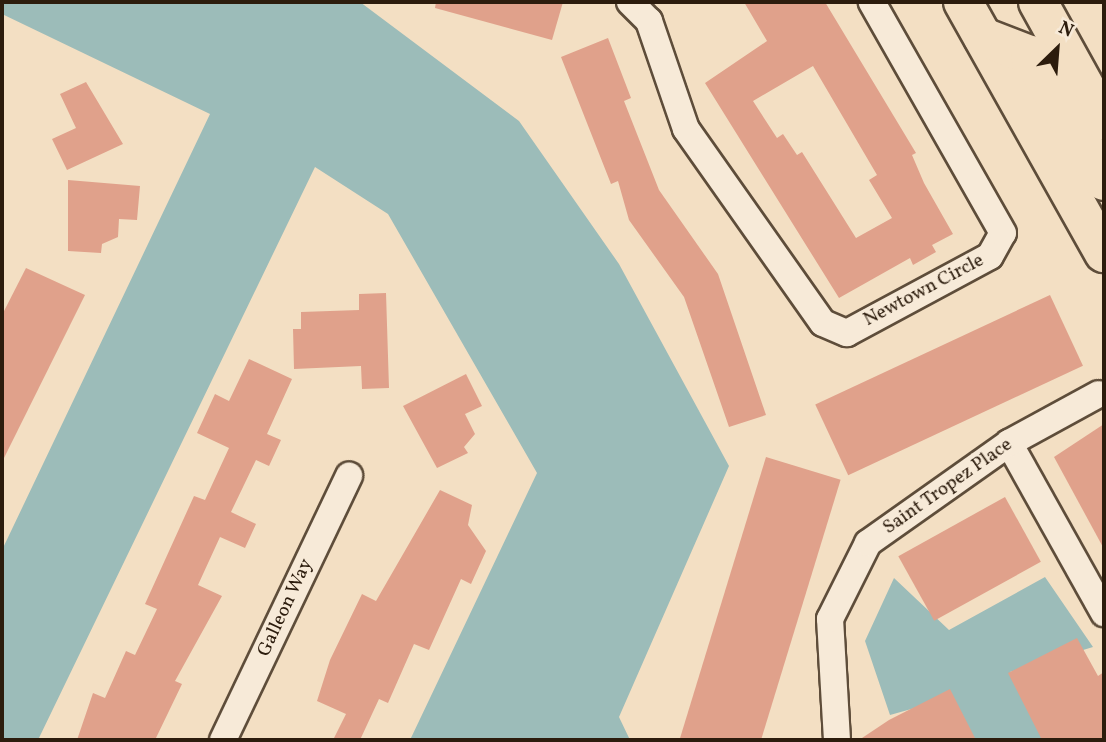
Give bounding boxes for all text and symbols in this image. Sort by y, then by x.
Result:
north arrow [1022,14,1092,84]
text: N [1054,15,1078,45]
street label: Newtown Circle [860,250,988,332]
street label: Saint Tropez Place [879,434,1017,540]
street label: Galleon Way [253,555,319,661]

